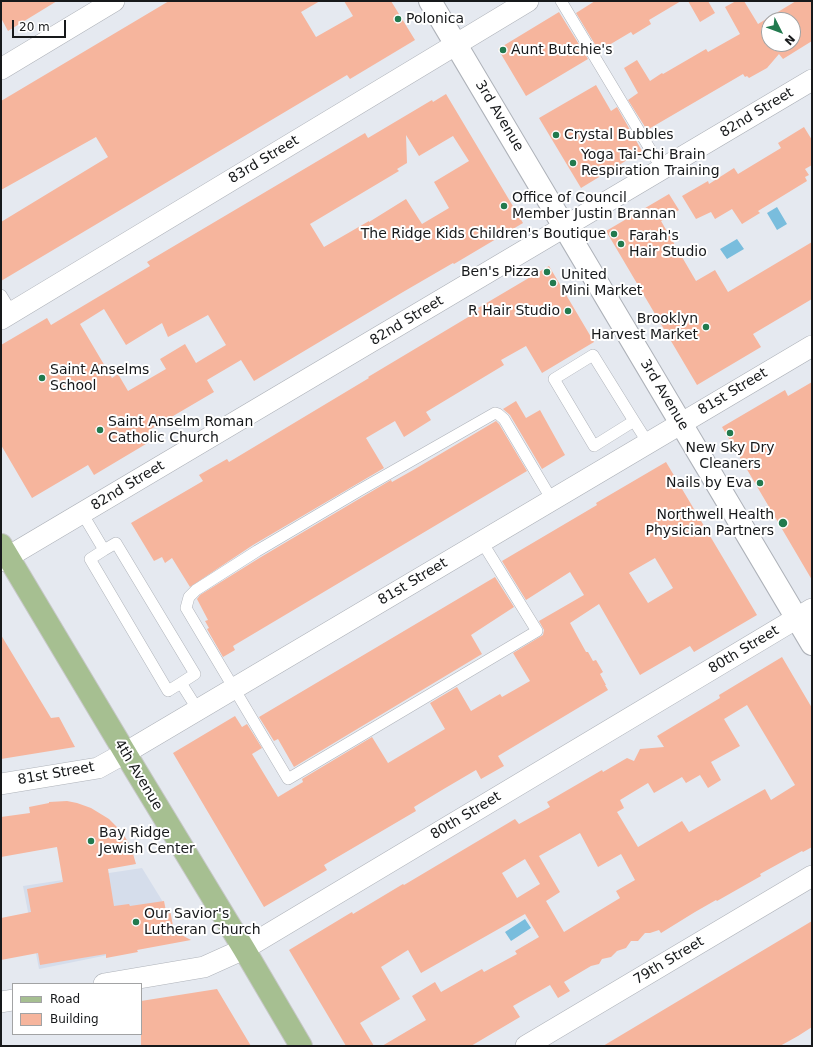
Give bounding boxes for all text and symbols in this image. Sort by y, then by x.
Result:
place label: Polonica [406,11,464,27]
scale bar [14,12,68,38]
north arrow [761,12,801,52]
marker: Polonica [393,14,403,24]
text: 20 m [19,20,50,34]
text: N [782,32,797,47]
place label: Aunt Butchie's [511,42,612,58]
marker: Aunt Butchie's [498,45,508,55]
street label: 3rd Avenue [471,77,527,155]
street label: 82nd Street [717,85,797,141]
place label: Crystal Bubbles [564,127,674,143]
marker: Crystal Bubbles [551,130,561,140]
street label: 83rd Street [226,132,302,188]
place label: Yoga Tai-Chi Brain Respiration Training [581,147,720,180]
marker: Yoga Tai-Chi Brain Respiration Training [568,158,578,168]
place label: Office of Council Member Justin Brannan [512,190,676,222]
marker: Office of Council Member Justin Brannan [499,201,509,211]
place label: The Ridge Kids Children's Boutique [361,226,606,242]
place label: Farah's Hair Studio [629,228,707,260]
marker: The Ridge Kids Children's Boutique [609,229,619,239]
marker: Farah's Hair Studio [616,239,626,249]
place label: Ben's Pizza [461,264,539,280]
marker: Ben's Pizza [542,267,552,277]
place label: United Mini Market [561,267,642,300]
marker: United Mini Market [548,278,558,288]
street label: 82nd Street [367,293,447,349]
place label: R Hair Studio [468,303,560,319]
marker: R Hair Studio [563,306,573,316]
place label: Brooklyn Harvest Market [591,311,698,344]
marker: Brooklyn Harvest Market [701,322,711,332]
street label: 3rd Avenue [636,356,692,434]
place label: Saint Anselms School [50,362,149,394]
street label: 81st Street [695,365,771,419]
marker: Saint Anselms School [37,373,47,383]
place label: Saint Anselm Roman Catholic Church [108,414,253,446]
marker: Saint Anselm Roman Catholic Church [95,425,105,435]
marker: New Sky Dry Cleaners [725,428,735,438]
place label: New Sky Dry Cleaners [685,440,775,472]
street label: 82nd Street [88,458,168,514]
place label: Nails by Eva [666,475,752,491]
marker: Nails by Eva [755,478,765,488]
place label: Northwell Health Physician Partners [646,507,774,540]
marker: Northwell Health Physician Partners [777,517,789,529]
street label: 81st Street [375,555,451,609]
street label: 80th Street [706,622,782,678]
street label: 4th Avenue [110,737,166,813]
street label: 81st Street [16,759,96,789]
street label: 80th Street [428,788,504,844]
place label: Bay Ridge Jewish Center [99,825,195,858]
marker: Bay Ridge Jewish Center [86,836,96,846]
place label: Our Savior's Lutheran Church [144,906,261,938]
marker: Our Savior's Lutheran Church [131,917,141,927]
street label: 79th Street [631,933,707,989]
legend [12,983,142,1035]
text: Road [50,992,80,1006]
text: Building [50,1012,99,1026]

